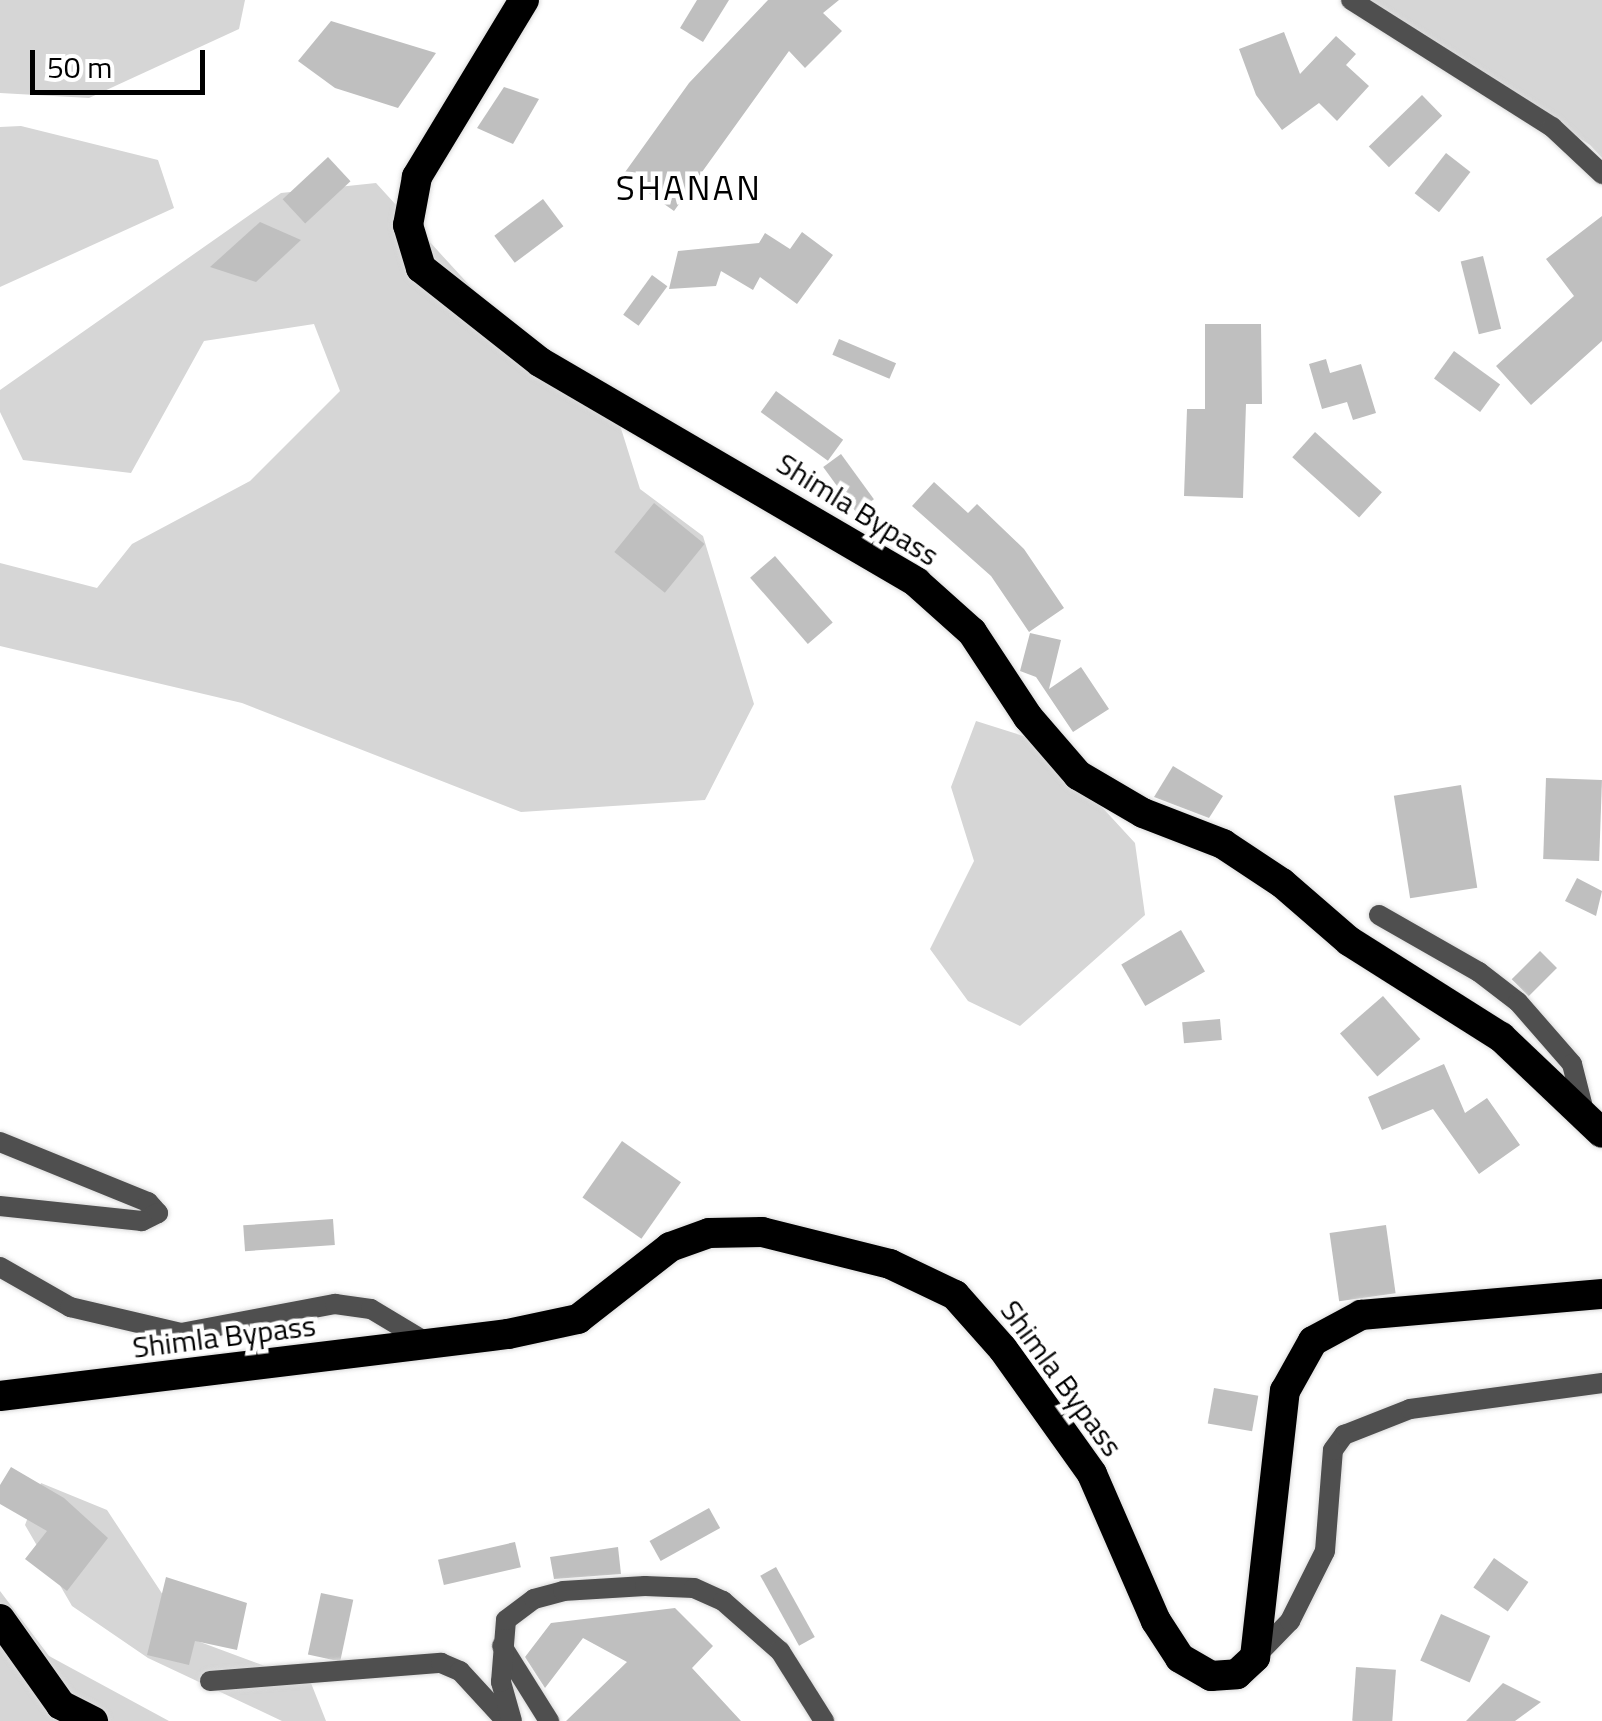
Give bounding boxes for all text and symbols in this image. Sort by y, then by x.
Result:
scale bar [35,30,210,92]
text: 50 m [47,44,112,90]
district label: SHANAN [616,166,762,208]
street label: Shimla Bypass [770,445,946,573]
street label: Shimla Bypass [993,1293,1131,1463]
street label: Shimla Bypass [130,1307,318,1365]

